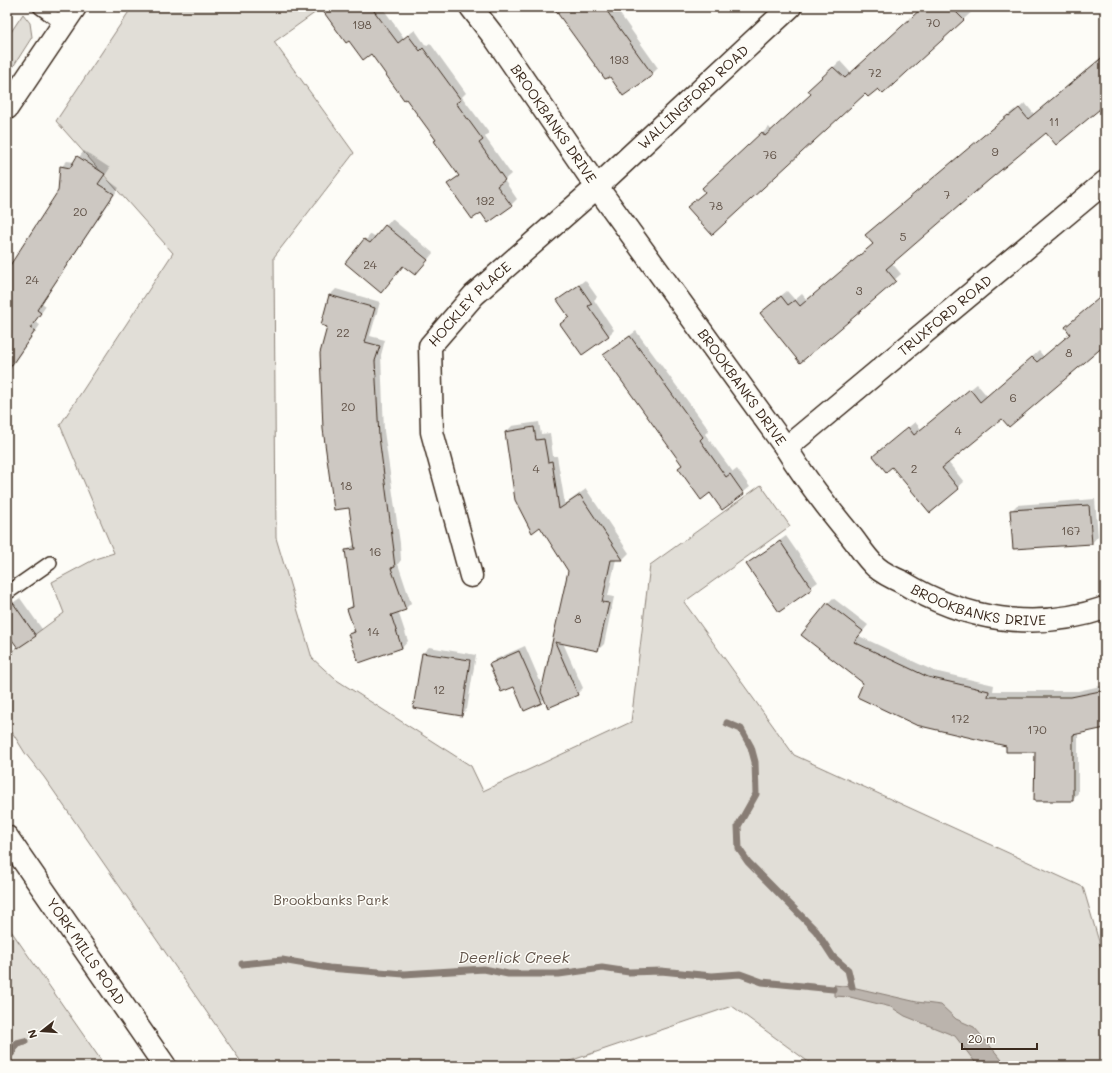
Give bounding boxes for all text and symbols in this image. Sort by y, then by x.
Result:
house number: 70 [926,14,941,30]
house number: 198 [352,16,372,32]
street label: WALLINGFORD ROAD [633,40,753,153]
house number: 193 [609,51,629,67]
street label: BROOKBANKS DRIVE [507,60,601,186]
house number: 72 [868,64,882,80]
house number: 11 [1049,113,1059,129]
house number: 9 [991,143,999,159]
house number: 76 [763,146,777,162]
house number: 7 [944,186,951,202]
house number: 192 [475,192,495,208]
house number: 78 [709,197,723,213]
house number: 20 [73,203,88,219]
house number: 5 [900,228,907,244]
house number: 24 [363,256,377,272]
street label: HOCKLEY PLACE [424,257,515,350]
street label: TRUXFORD ROAD [894,270,996,360]
house number: 24 [25,271,39,287]
house number: 3 [855,282,863,298]
house number: 22 [336,324,350,340]
street label: BROOKBANKS DRIVE [694,325,791,449]
house number: 8 [1065,344,1073,360]
house number: 6 [1009,389,1017,405]
house number: 20 [341,398,356,414]
house number: 4 [954,422,962,438]
house number: 4 [532,460,540,476]
house number: 2 [911,460,917,476]
house number: 18 [340,477,352,493]
house number: 167 [1061,522,1081,538]
house number: 16 [369,543,381,559]
street label: BROOKBANKS DRIVE [908,579,1047,629]
house number: 8 [574,610,582,626]
house number: 14 [367,623,379,639]
house number: 12 [433,681,445,697]
house number: 172 [951,710,969,726]
house number: 170 [1027,721,1047,737]
park label: Brookbanks Park [273,890,389,909]
street label: YORK MILLS ROAD [43,894,130,1008]
water label: Deerlick Creek [458,947,571,967]
north arrow [22,1011,62,1051]
scale bar [962,1025,1037,1051]
text: N [24,1028,40,1040]
text: 20 m [968,1030,996,1046]

